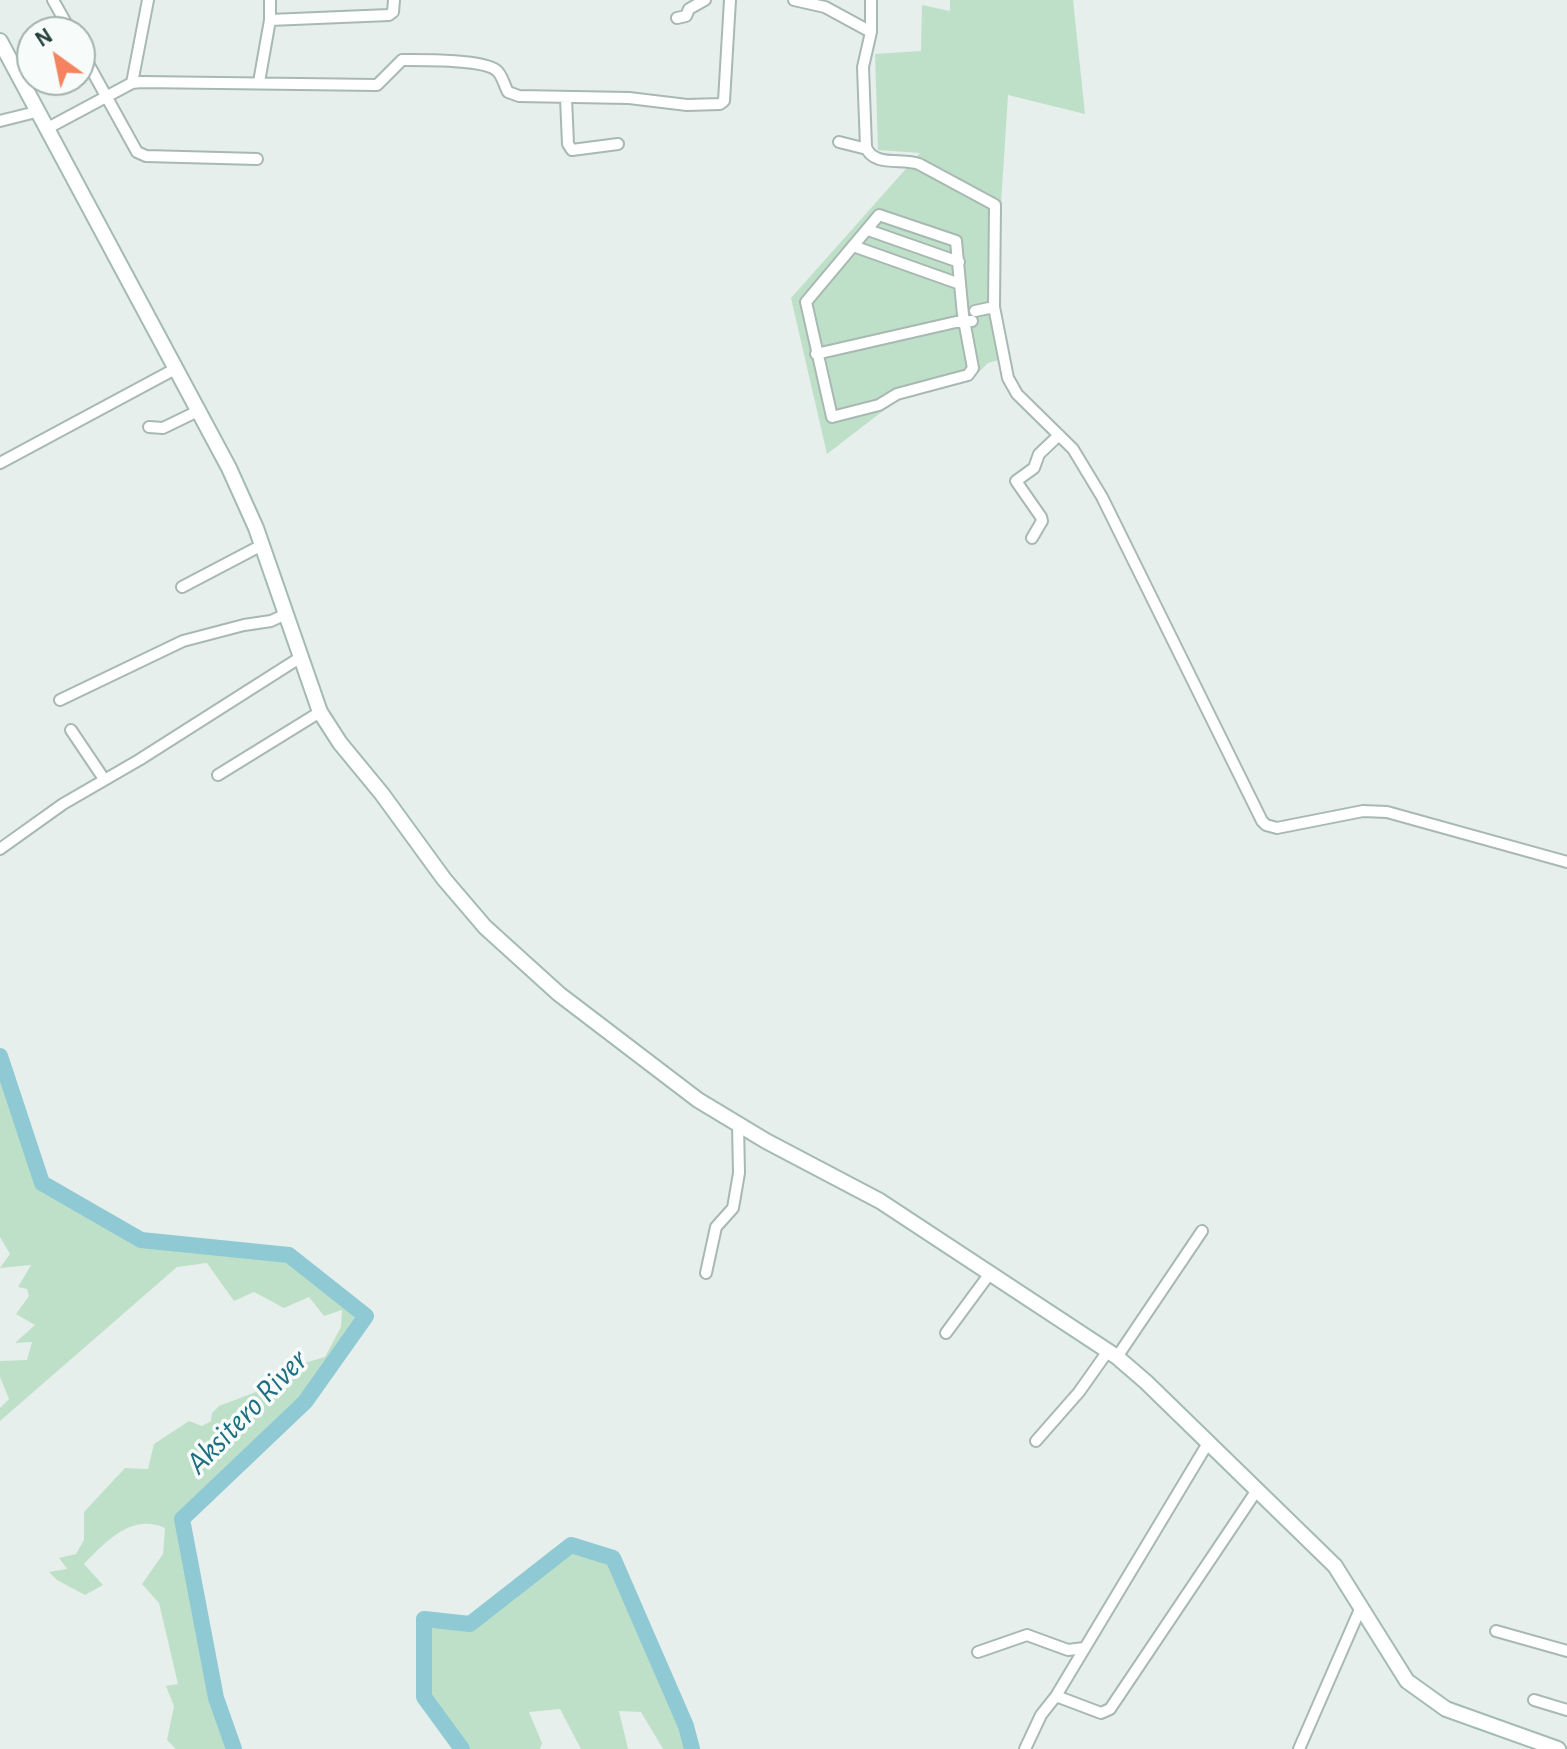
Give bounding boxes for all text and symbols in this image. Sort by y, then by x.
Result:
north arrow [16,16,96,96]
text: N [32,24,56,51]
water label: Aksitero River [178,1342,316,1482]

